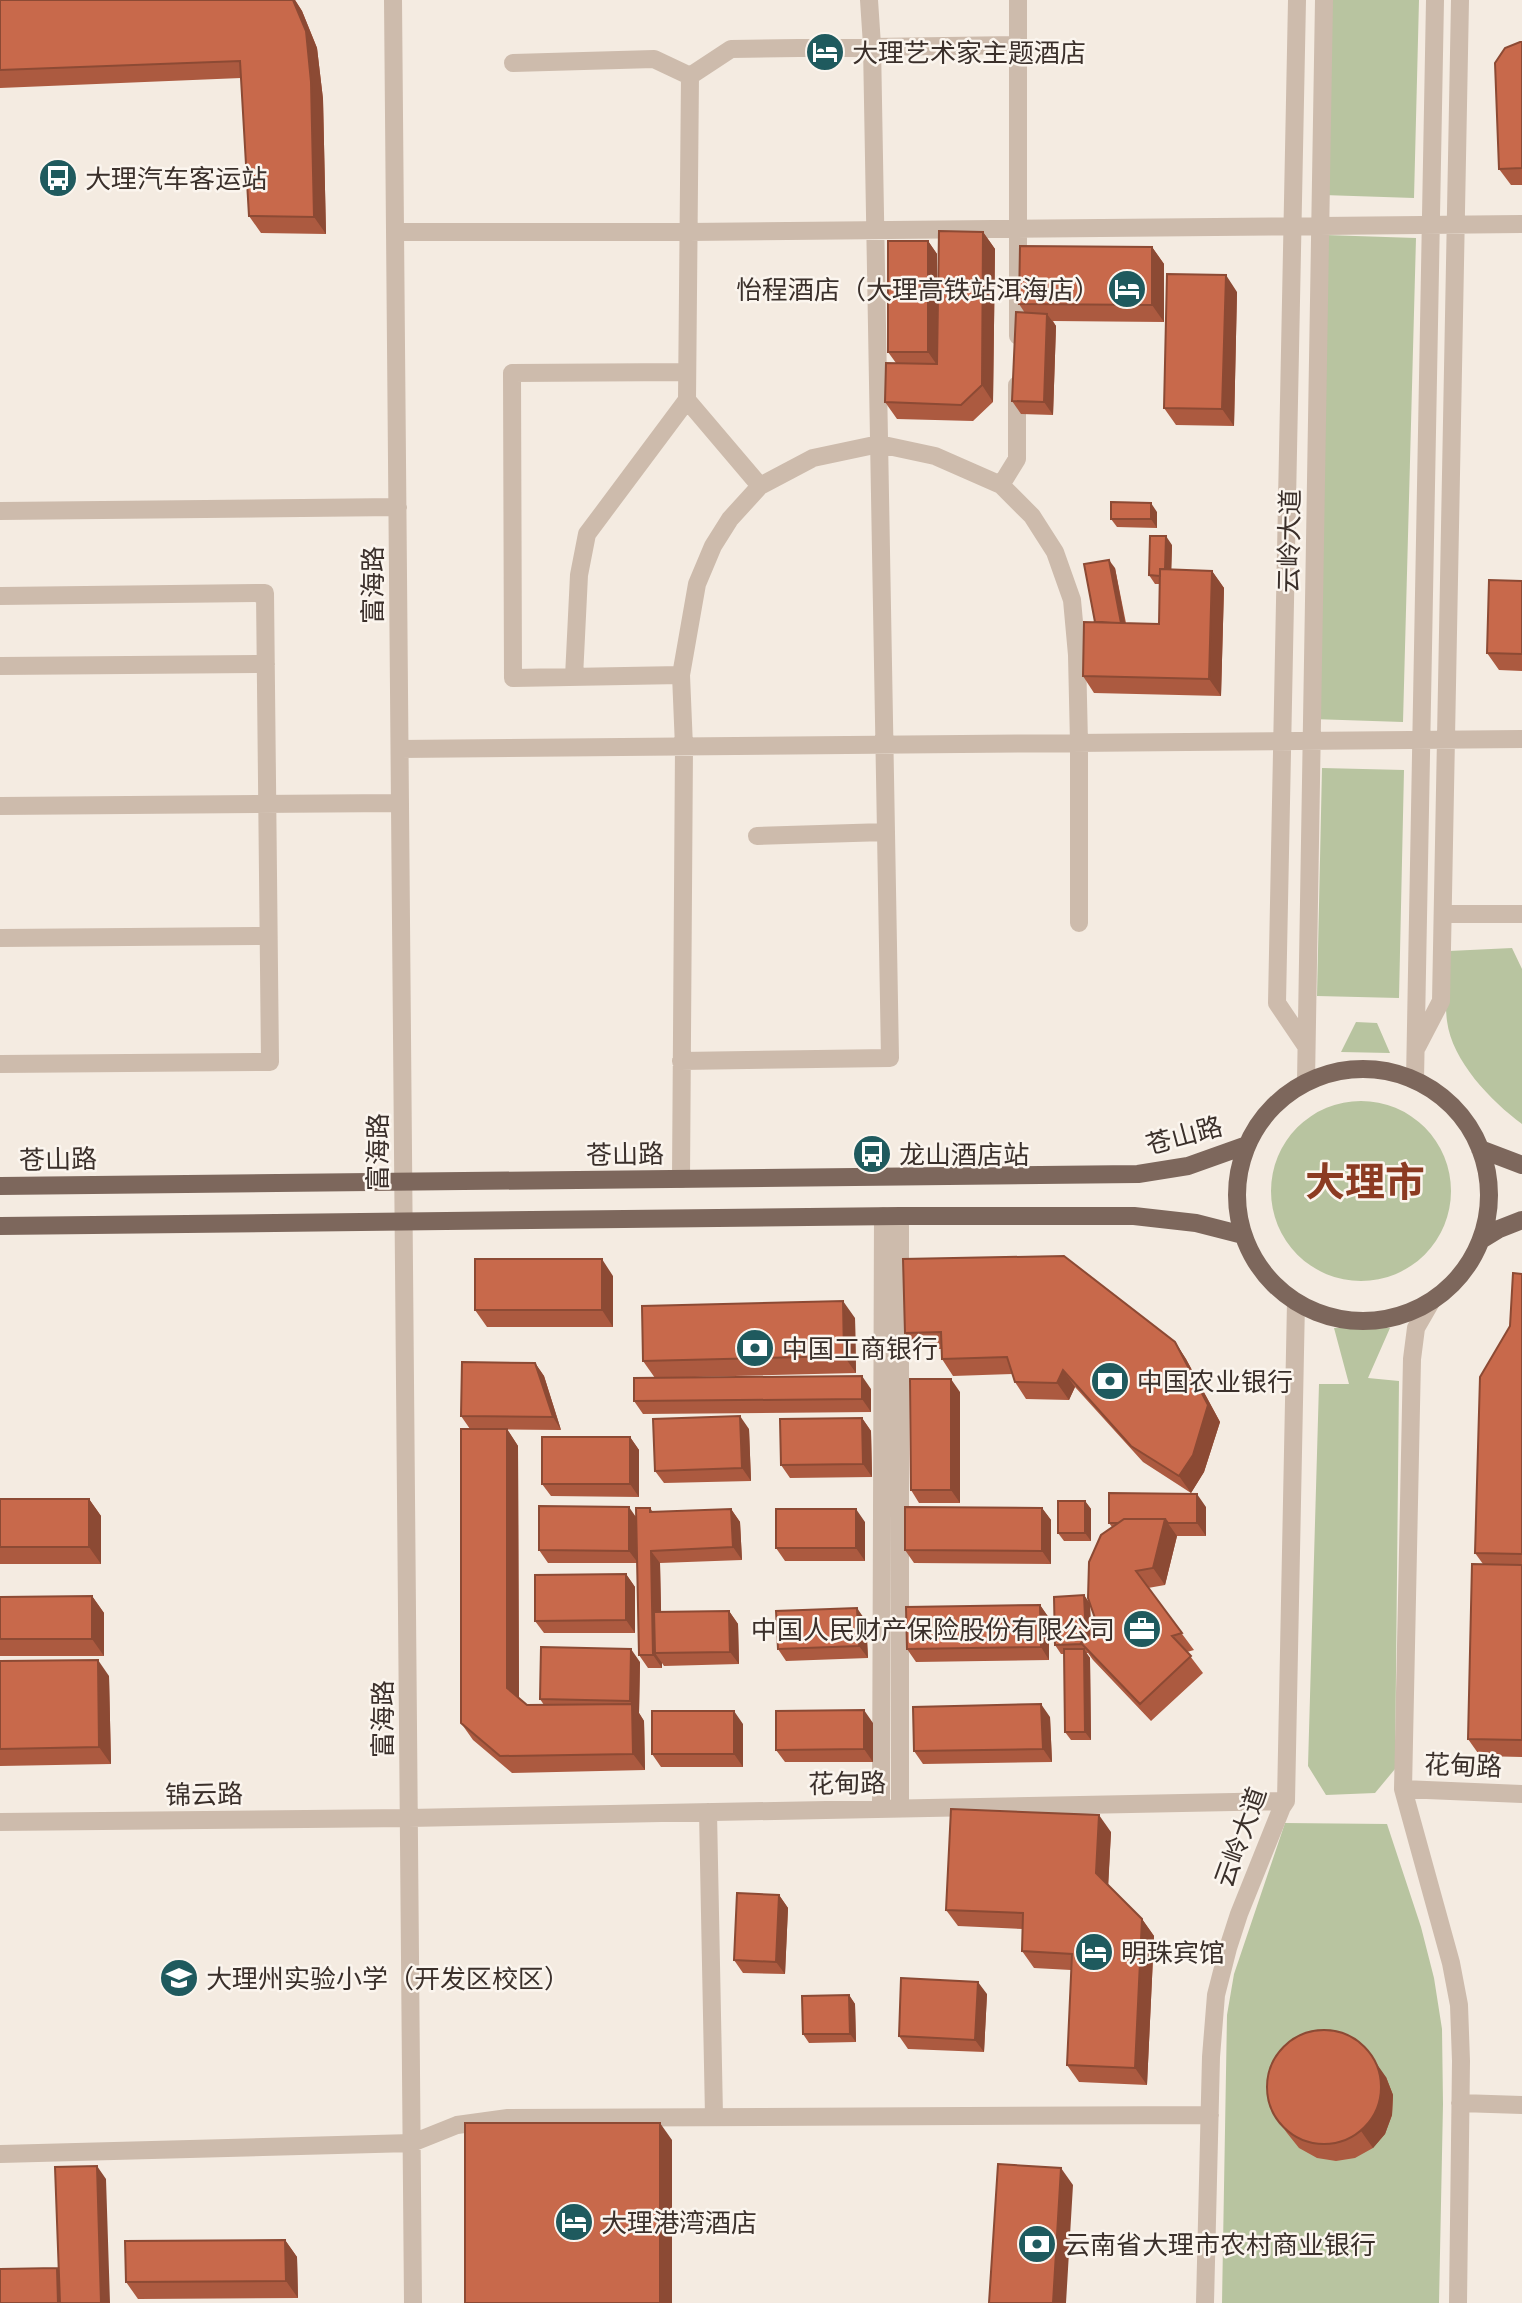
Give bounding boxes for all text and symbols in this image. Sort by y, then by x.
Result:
hotel icon: 大理艺术家主题酒店 [804,31,846,73]
place label: 大理艺术家主题酒店 [852,36,1086,69]
bus stop icon: 大理汽车客运站 [37,157,79,199]
place label: 大理汽车客运站 [85,162,267,195]
hotel icon: 怡程酒店（大理高铁站洱海店） [1106,268,1148,310]
place label: 怡程酒店（大理高铁站洱海店） [736,273,1100,306]
street label: 云岭大道 [1272,489,1306,593]
street label: 富海路 [356,546,389,624]
street label: 苍山路 [1142,1109,1226,1161]
street label: 富海路 [361,1113,394,1191]
bus stop icon: 龙山酒店站 [851,1133,893,1175]
street label: 苍山路 [586,1137,664,1171]
place label: 龙山酒店站 [899,1138,1029,1171]
street label: 苍山路 [19,1142,97,1176]
district label: 大理市 [1305,1155,1425,1207]
bank icon: 中国工商银行 [734,1327,776,1369]
place label: 中国工商银行 [782,1332,938,1365]
bank icon: 中国农业银行 [1089,1360,1131,1402]
place label: 中国农业银行 [1137,1365,1293,1398]
office icon: 中国人民财产保险股份有限公司 [1121,1608,1163,1650]
place label: 中国人民财产保险股份有限公司 [751,1613,1115,1646]
street label: 富海路 [366,1680,399,1758]
street label: 花甸路 [1423,1747,1503,1783]
street label: 花甸路 [808,1766,886,1800]
street label: 锦云路 [165,1777,243,1811]
street label: 云岭大道 [1207,1782,1273,1892]
hotel icon: 明珠宾馆 [1073,1931,1115,1973]
place label: 明珠宾馆 [1121,1936,1225,1969]
school or university icon: 大理州实验小学（开发区校区） [158,1957,200,1999]
place label: 大理州实验小学（开发区校区） [206,1962,570,1995]
hotel icon: 大理港湾酒店 [553,2201,595,2243]
place label: 大理港湾酒店 [601,2206,757,2239]
bank icon: 云南省大理市农村商业银行 [1016,2223,1058,2265]
place label: 云南省大理市农村商业银行 [1064,2228,1376,2261]

